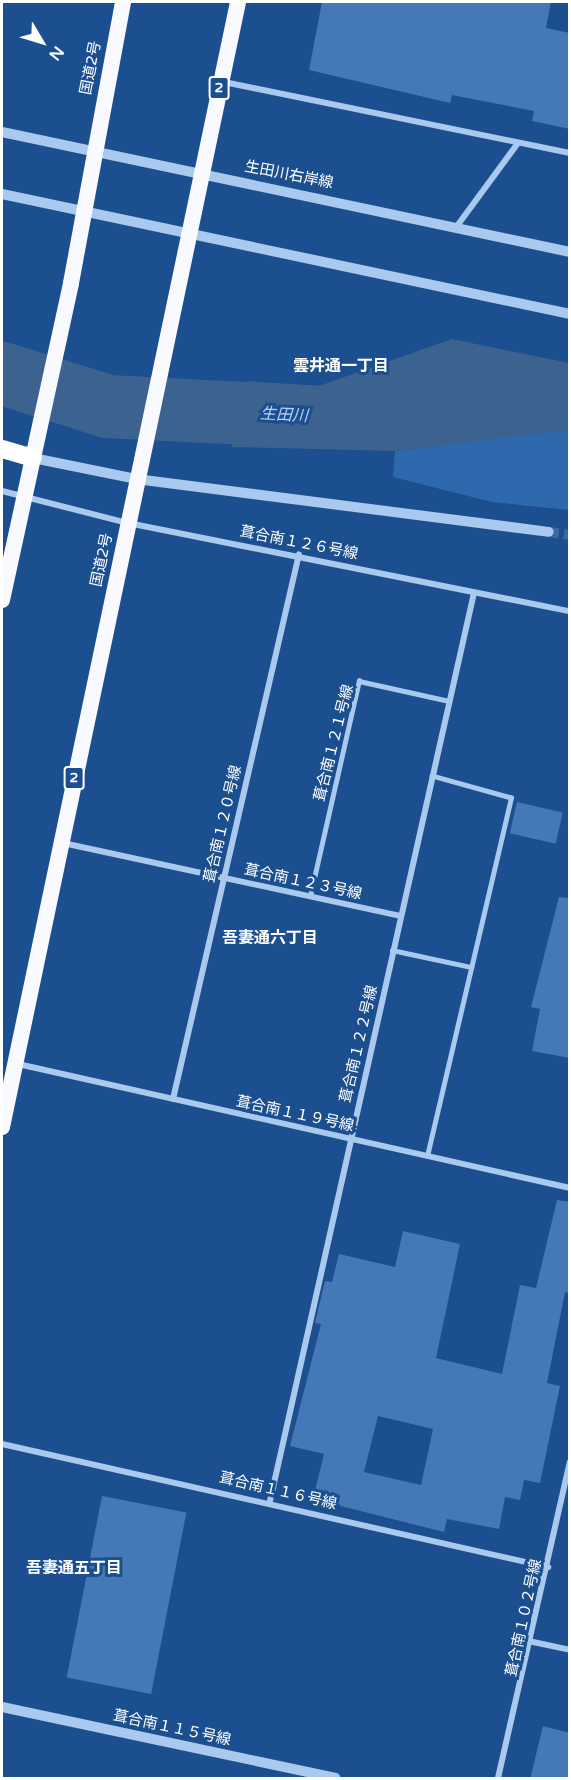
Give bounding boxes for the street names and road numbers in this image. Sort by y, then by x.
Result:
street label: 国道2号 [77,40,105,96]
road number: 2 [208,77,230,99]
street label: 生田川右岸線 [243,158,335,192]
street label: 葺合南１２６号線 [238,523,360,563]
street label: 国道2号 [88,532,116,588]
street label: 葺合南１２１号線 [311,683,357,803]
street label: 葺合南１２０号線 [201,764,245,884]
road number: 2 [64,767,84,789]
street label: 葺合南１２３号線 [242,861,364,903]
street label: 葺合南１２２号線 [337,984,381,1104]
street label: 葺合南１１９号線 [234,1093,356,1135]
street label: 葺合南１１６号線 [218,1469,338,1513]
street label: 葺合南１０２号線 [503,1557,545,1679]
street label: 葺合南１１５号線 [111,1707,233,1749]

